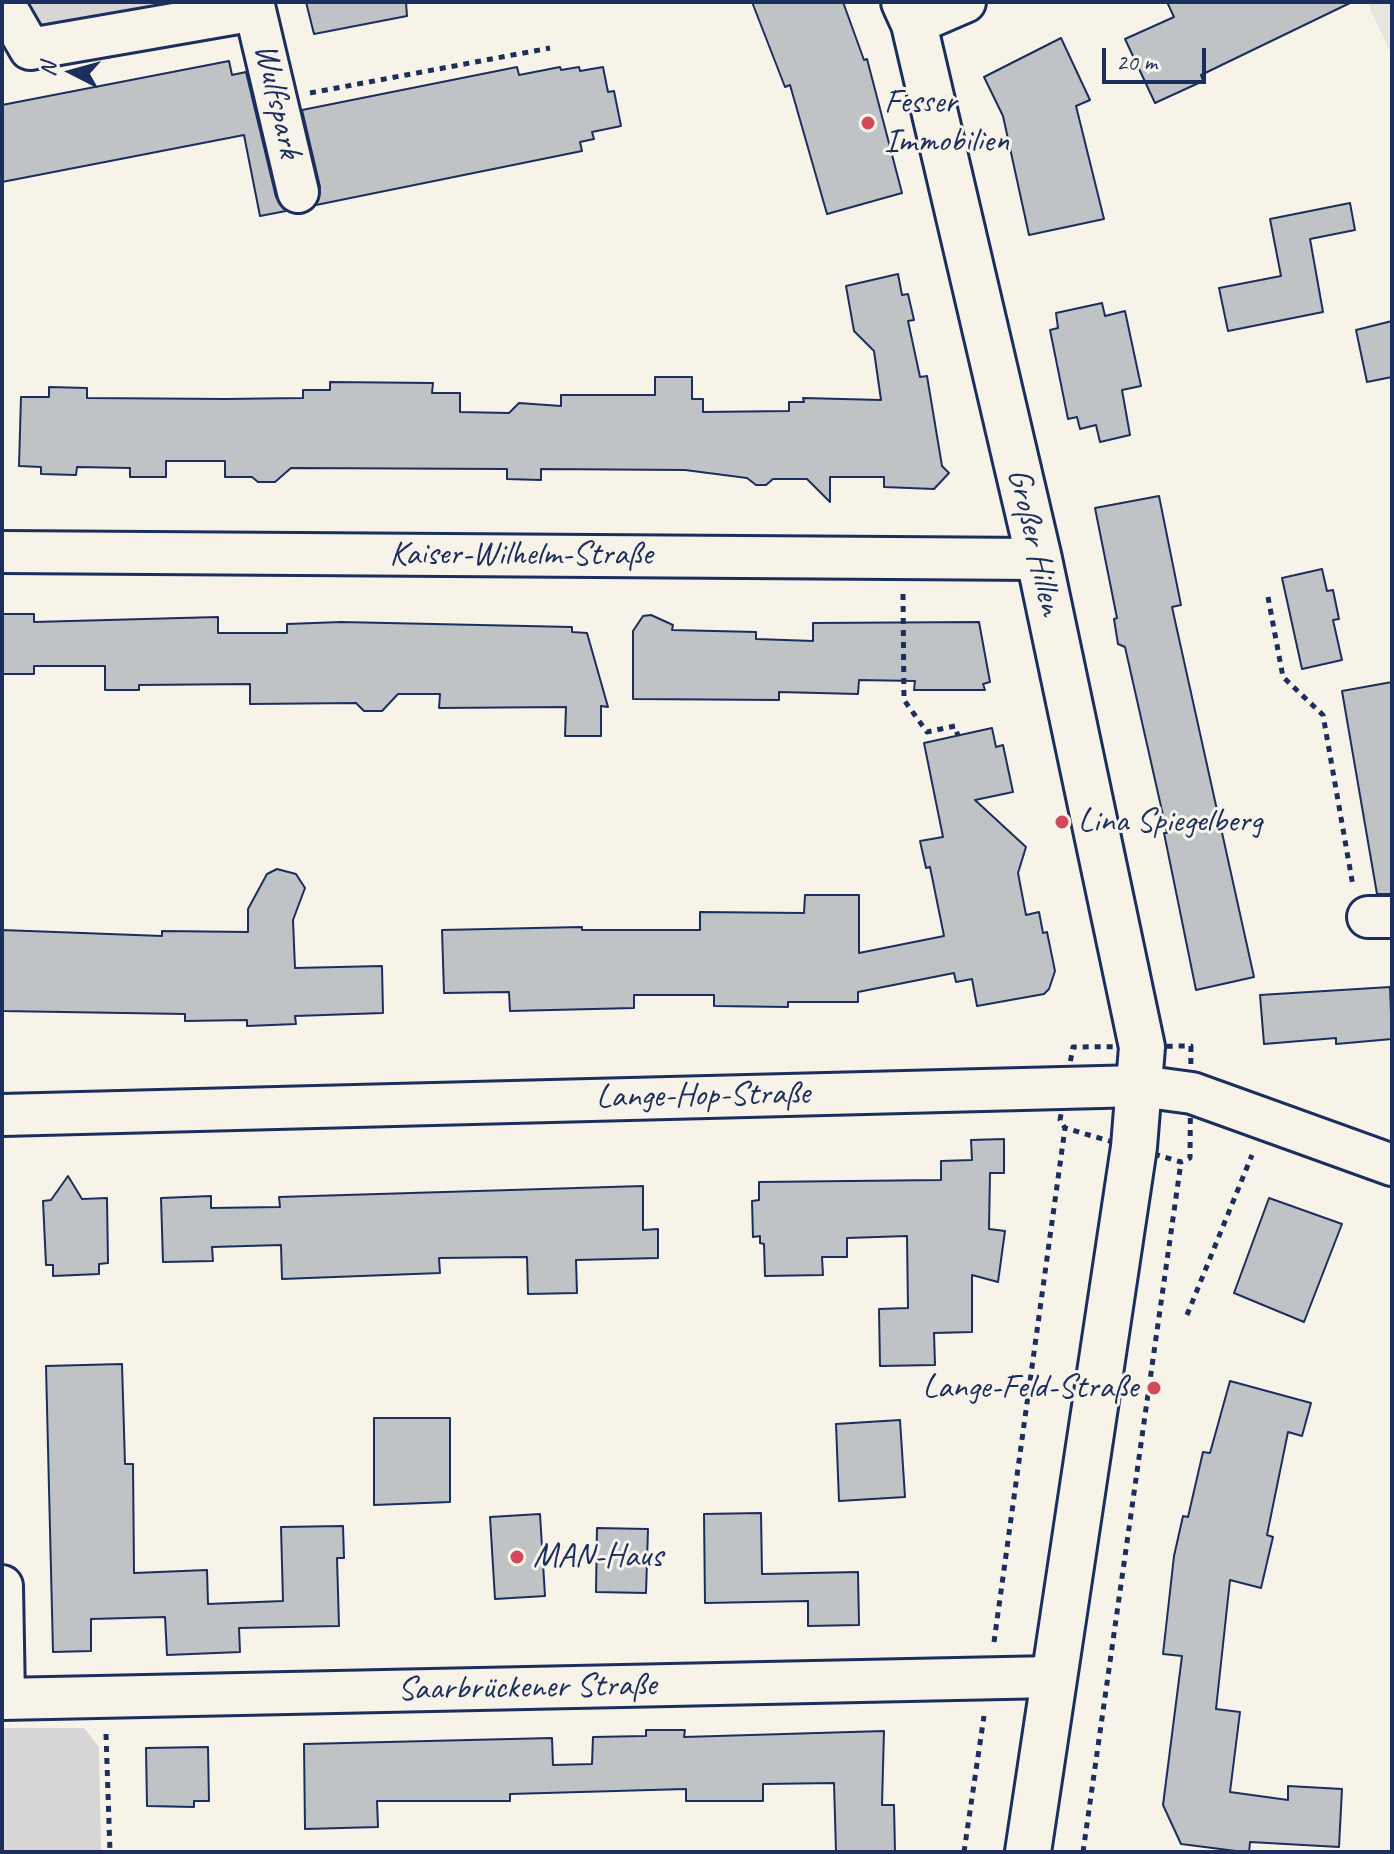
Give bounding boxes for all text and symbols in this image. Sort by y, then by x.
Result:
north arrow [32,32,112,112]
scale bar [1106,32,1210,82]
street label: Wulfspark [244,40,310,162]
text: 20 m [1116,47,1157,77]
text: N [33,61,63,78]
place label: Fesser Immobilien [884,83,1009,162]
marker: Fesser Immobilien [859,114,877,132]
street label: Großer Hillen [997,465,1071,619]
street label: Kaiser-Wilhelm-Straße [390,535,652,575]
place label: Lina Spiegelberg [1078,802,1262,842]
marker: Lina Spiegelberg [1053,813,1071,831]
street label: Lange-Hop-Straße [596,1074,810,1118]
place label: Lange-Feld-Straße [923,1368,1138,1408]
marker: Lange-Feld-Straße [1145,1379,1163,1397]
place label: MAN-Haus [533,1537,663,1577]
marker: MAN-Haus [508,1548,526,1566]
street label: Saarbrückener Straße [397,1665,657,1711]

